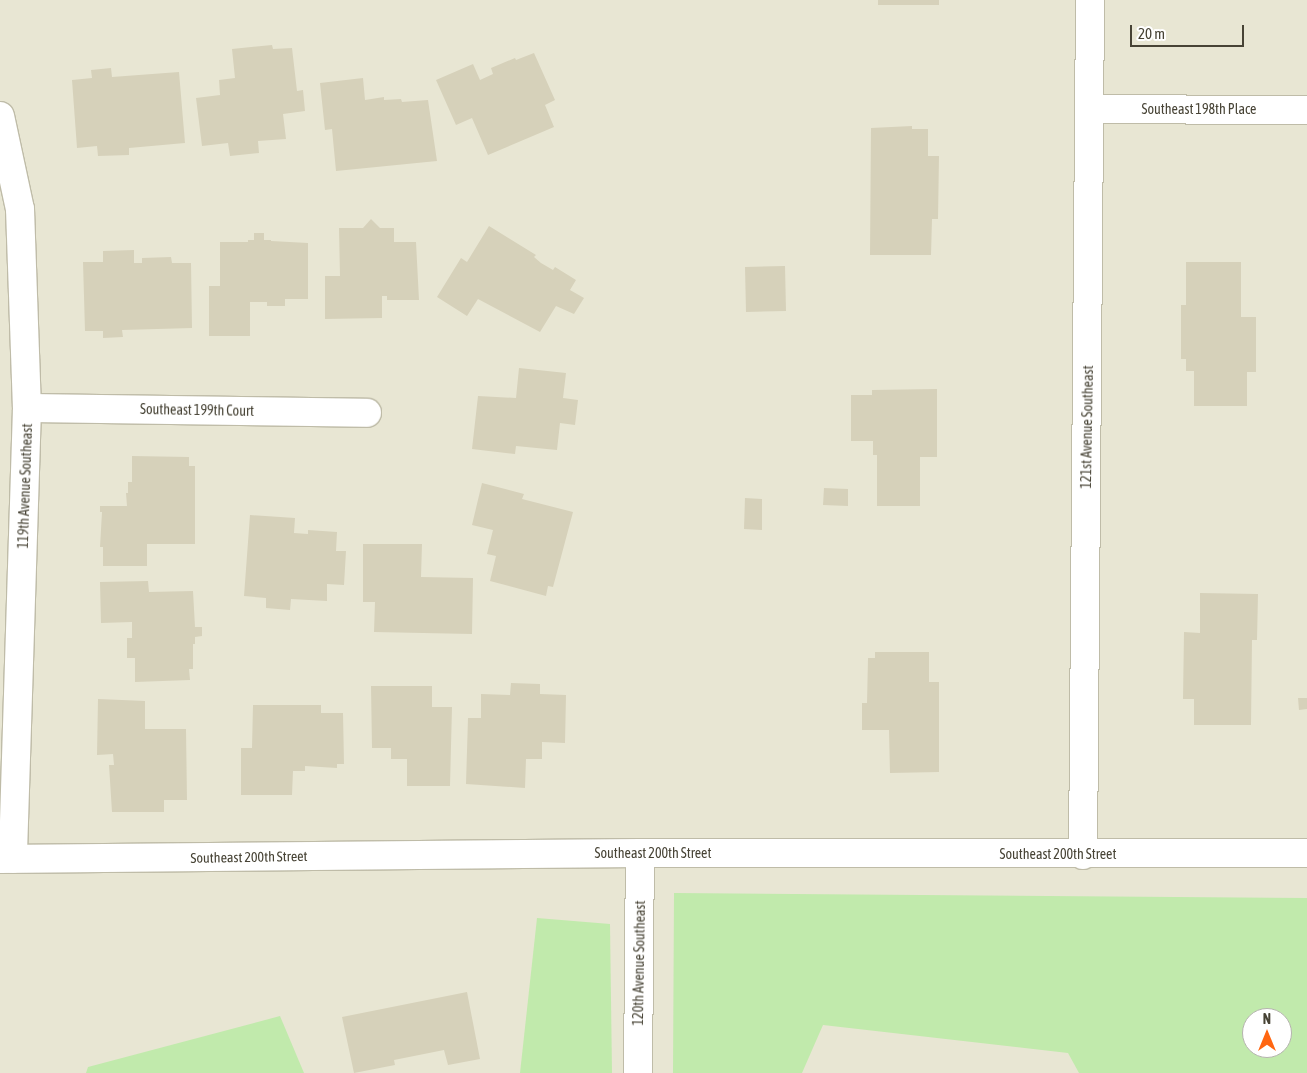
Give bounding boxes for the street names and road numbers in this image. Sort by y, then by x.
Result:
street label: Southeast 198th Place [1142,101,1256,117]
street label: 121st Avenue Southeast [1078,365,1096,489]
street label: Southeast 199th Court [140,401,254,419]
street label: 119th Avenue Southeast [14,423,36,549]
street label: Southeast 200th Street [595,845,711,861]
street label: Southeast 200th Street [1000,846,1116,862]
street label: Southeast 200th Street [190,848,308,866]
street label: 120th Avenue Southeast [630,900,648,1026]

